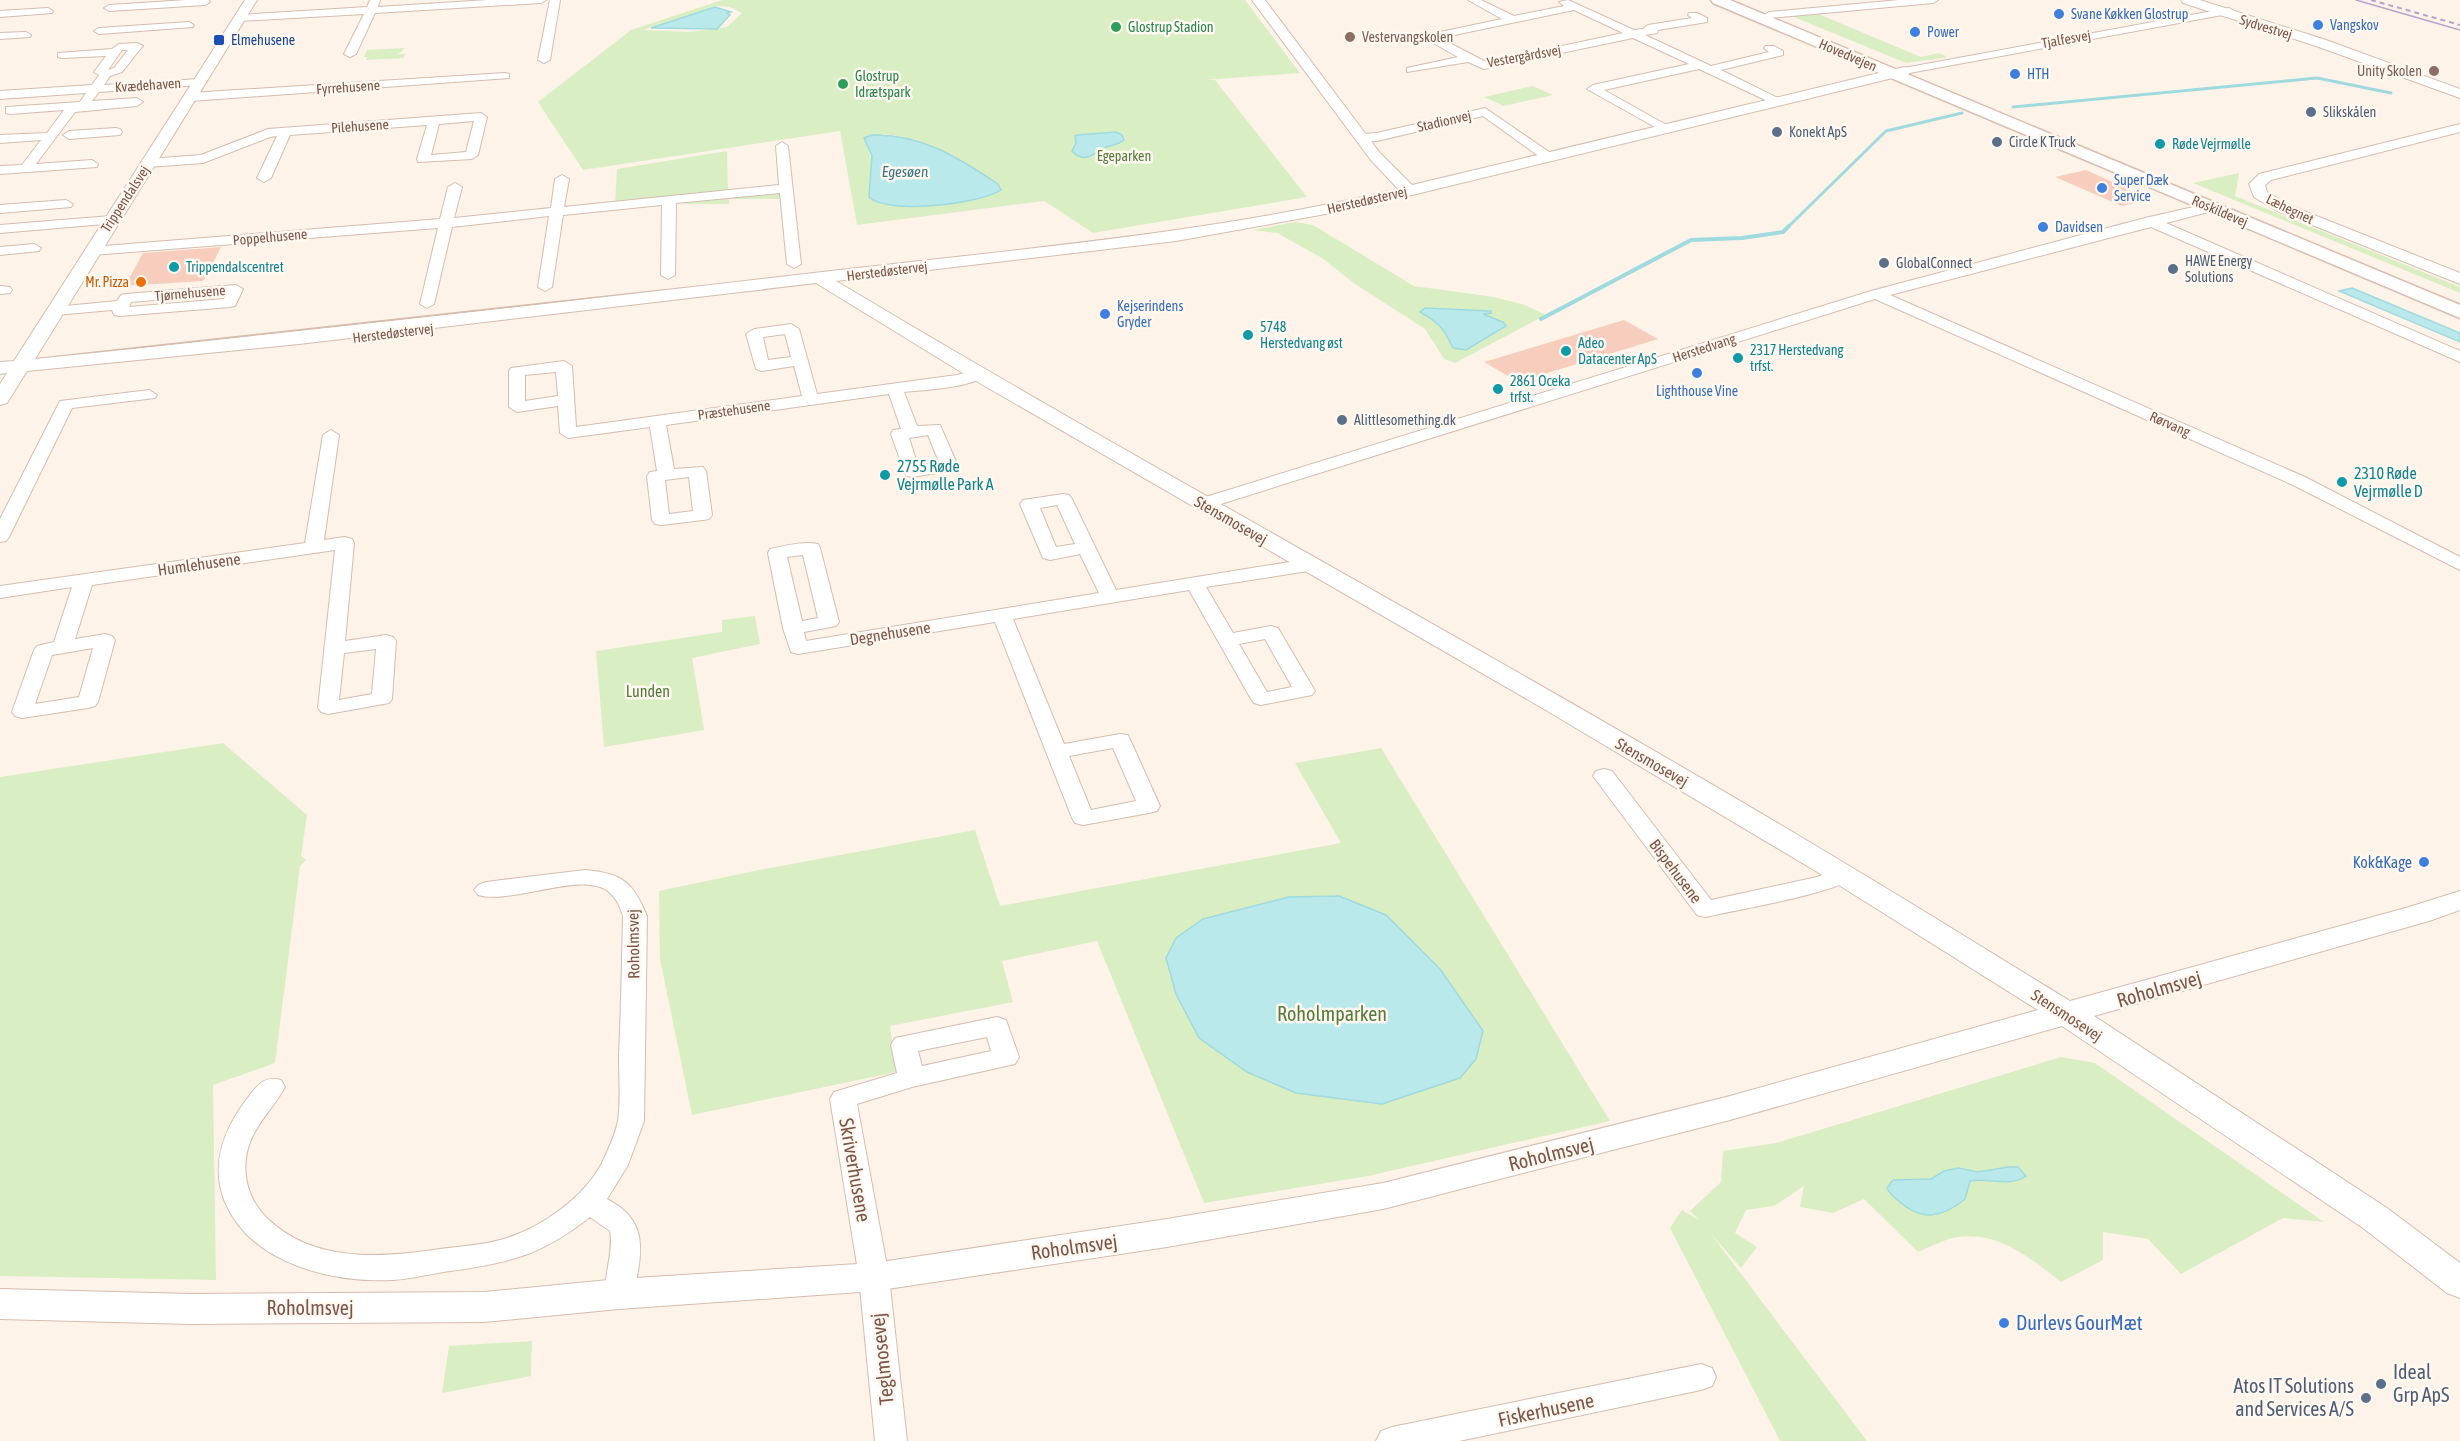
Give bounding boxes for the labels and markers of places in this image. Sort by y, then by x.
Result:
place label: Svane Køkken Glostrup [2071,6,2189,22]
marker: Svane Køkken Glostrup [2052,7,2066,21]
place label: Vangskov [2330,17,2379,33]
marker: Vangskov [2311,18,2325,32]
place label: Glostrup Stadion [1128,19,1214,35]
marker: Glostrup Stadion [1109,20,1123,34]
place label: Power [1927,24,1960,40]
marker: Power [1908,25,1922,39]
place label: Vestervangskolen [1362,29,1453,45]
marker: Vestervangskolen [1343,30,1357,44]
place label: Elmehusene [231,32,295,48]
marker: Elmehusene [212,33,226,47]
place label: Unity Skolen [2357,63,2422,79]
marker: Unity Skolen [2427,64,2441,78]
place label: HTH [2027,66,2049,82]
marker: HTH [2008,67,2022,81]
place label: Glostrup Idrætspark [855,68,911,100]
marker: Glostrup Idrætspark [836,77,850,91]
place label: Slikskålen [2323,104,2376,120]
marker: Slikskålen [2304,105,2318,119]
place label: Konekt ApS [1789,124,1847,140]
marker: Konekt ApS [1770,125,1784,139]
place label: Circle K Truck [2009,134,2076,150]
marker: Circle K Truck [1990,135,2004,149]
place label: Røde Vejrmølle [2172,136,2251,152]
marker: Røde Vejrmølle [2153,137,2167,151]
place label: Super Dæk Service [2114,172,2169,204]
marker: Super Dæk Service [2095,181,2109,195]
place label: Davidsen [2055,219,2103,235]
marker: Davidsen [2036,220,2050,234]
place label: HAWE Energy Solutions [2185,253,2253,285]
place label: GlobalConnect [1896,255,1972,271]
marker: GlobalConnect [1877,256,1891,270]
place label: Trippendalscentret [186,259,284,275]
marker: Trippendalscentret [167,260,181,274]
marker: HAWE Energy Solutions [2166,262,2180,276]
place label: Mr. Pizza [85,274,129,290]
marker: Mr. Pizza [134,275,148,289]
place label: Kejserindens Gryder [1117,298,1183,330]
marker: Kejserindens Gryder [1098,307,1112,321]
place label: 5748 Herstedvang øst [1260,319,1343,351]
marker: 5748 Herstedvang øst [1241,328,1255,342]
place label: Adeo Datacenter ApS [1578,335,1657,367]
place label: 2317 Herstedvang trfst. [1750,342,1844,374]
marker: Adeo Datacenter ApS [1559,344,1573,358]
marker: 2317 Herstedvang trfst. [1731,351,1745,365]
marker: Lighthouse Vine [1690,366,1704,380]
place label: 2861 Oceka trfst. [1510,373,1571,405]
marker: 2861 Oceka trfst. [1491,382,1505,396]
place label: Lighthouse Vine [1656,383,1738,399]
place label: Alittlesomething.dk [1354,412,1456,428]
marker: Alittlesomething.dk [1335,413,1349,427]
place label: 2755 Røde Vejrmølle Park A [897,457,994,494]
place label: 2310 Røde Vejrmølle D [2354,464,2423,501]
marker: 2755 Røde Vejrmølle Park A [878,468,892,482]
marker: 2310 Røde Vejrmølle D [2335,475,2349,489]
place label: Kok&Kage [2353,853,2412,872]
marker: Kok&Kage [2417,855,2431,869]
place label: Durlevs GourMæt [2016,1311,2143,1334]
marker: Durlevs GourMæt [1997,1316,2011,1330]
place label: Ideal Grp ApS [2393,1360,2449,1406]
place label: Atos IT Solutions and Services A/S [2234,1374,2354,1420]
marker: Ideal Grp ApS [2374,1377,2388,1391]
marker: Atos IT Solutions and Services A/S [2359,1391,2373,1405]

